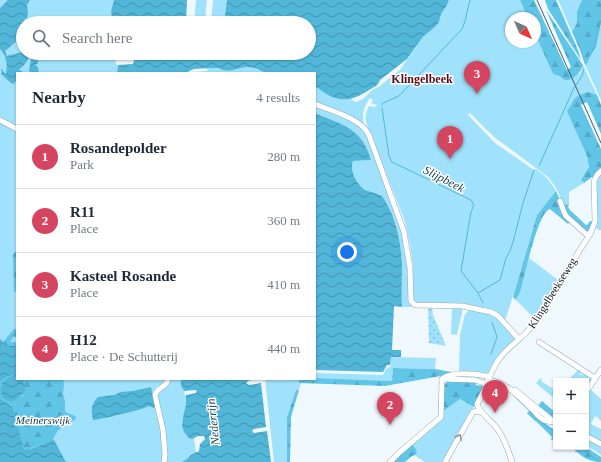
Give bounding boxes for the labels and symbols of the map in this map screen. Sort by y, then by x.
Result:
north arrow [505,12,541,48]
pin: 3 [464,61,490,94]
district label: Klingelbeek [391,72,453,86]
pin: 1 [437,126,463,159]
water label: Slijpbeek [421,163,467,196]
your location [337,242,357,262]
street label: Klingelbeekseweg [525,255,579,331]
pin: 4 [482,380,508,413]
pin: 2 [377,392,403,425]
water label: Nederrijn [204,398,223,447]
park label: Meinerswijk [15,414,71,426]
one-way arrow [454,434,461,441]

